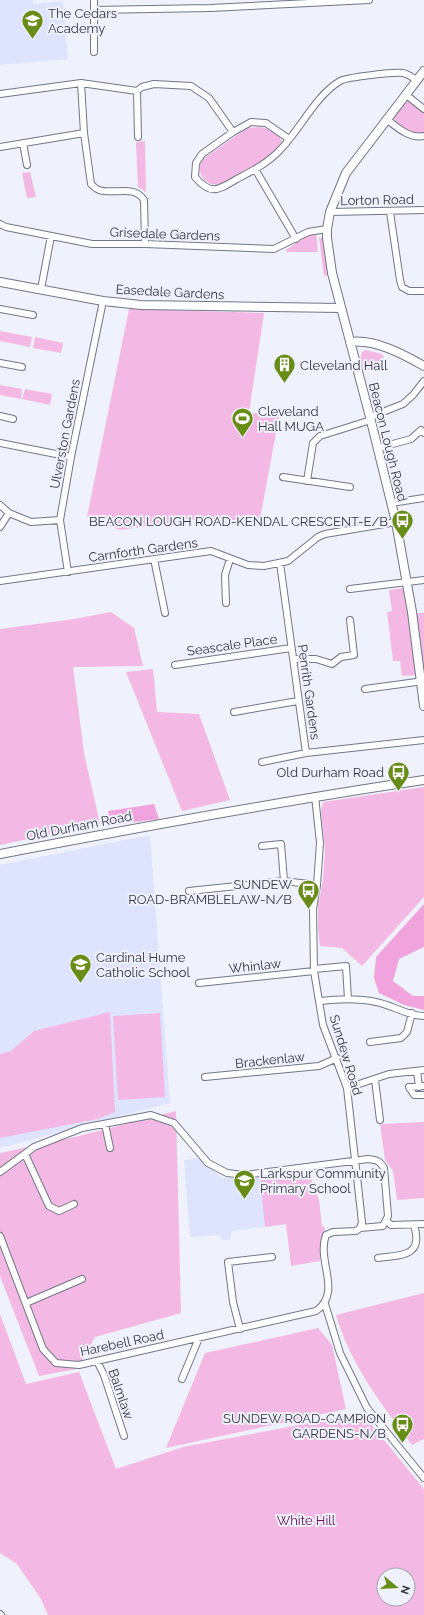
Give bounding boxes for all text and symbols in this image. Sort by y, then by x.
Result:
place label: The Cedars Academy [48,6,117,36]
school or university icon: The Cedars Academy [20,7,46,40]
street label: Lorton Road [340,192,414,208]
street label: Grisedale Gardens [109,225,221,243]
street label: Easedale Gardens [115,282,225,302]
building icon: Cleveland Hall [272,352,298,385]
place label: Cleveland Hall [300,358,388,373]
street label: Ulverston Gardens [47,378,83,490]
street label: Beacon Lough Road [366,381,410,503]
place label: Cleveland Hall MUGA [258,404,324,434]
sports icon: Cleveland Hall MUGA [229,405,255,438]
bus stop icon: BEACON LOUGH ROAD-KENDAL CRESCENT-E/B [390,508,416,541]
place label: BEACON LOUGH ROAD-KENDAL CRESCENT-E/B [89,514,388,529]
street label: Carnforth Gardens [87,535,199,565]
street label: Seascale Place [186,631,278,659]
street label: Penrith Gardens [295,643,323,741]
bus stop icon: Old Durham Road [386,759,412,792]
place label: Old Durham Road [277,765,384,780]
street label: Old Durham Road [25,808,133,844]
place label: SUNDEW ROAD-BRAMBLELAW-N/B [128,877,292,907]
bus stop icon: SUNDEW ROAD-BRAMBLELAW-N/B [295,878,321,911]
place label: Cardinal Hume Catholic School [96,950,191,980]
school or university icon: Cardinal Hume Catholic School [68,951,94,984]
street label: Whinlaw [228,956,282,976]
street label: Sundew Road [327,1013,365,1097]
street label: Brackenlaw [234,1049,306,1071]
place label: Larkspur Community Primary School [260,1166,386,1196]
school or university icon: Larkspur Community Primary School [231,1167,257,1200]
street label: Harebell Road [79,1327,165,1359]
street label: Balmlaw [105,1367,137,1422]
place label: SUNDEW ROAD-CAMPION GARDENS-N/B [223,1411,386,1441]
bus stop icon: SUNDEW ROAD-CAMPION GARDENS-N/B [389,1412,415,1445]
park label: White Hill [277,1513,336,1528]
north arrow [376,1567,416,1607]
text: N [398,1584,413,1596]

